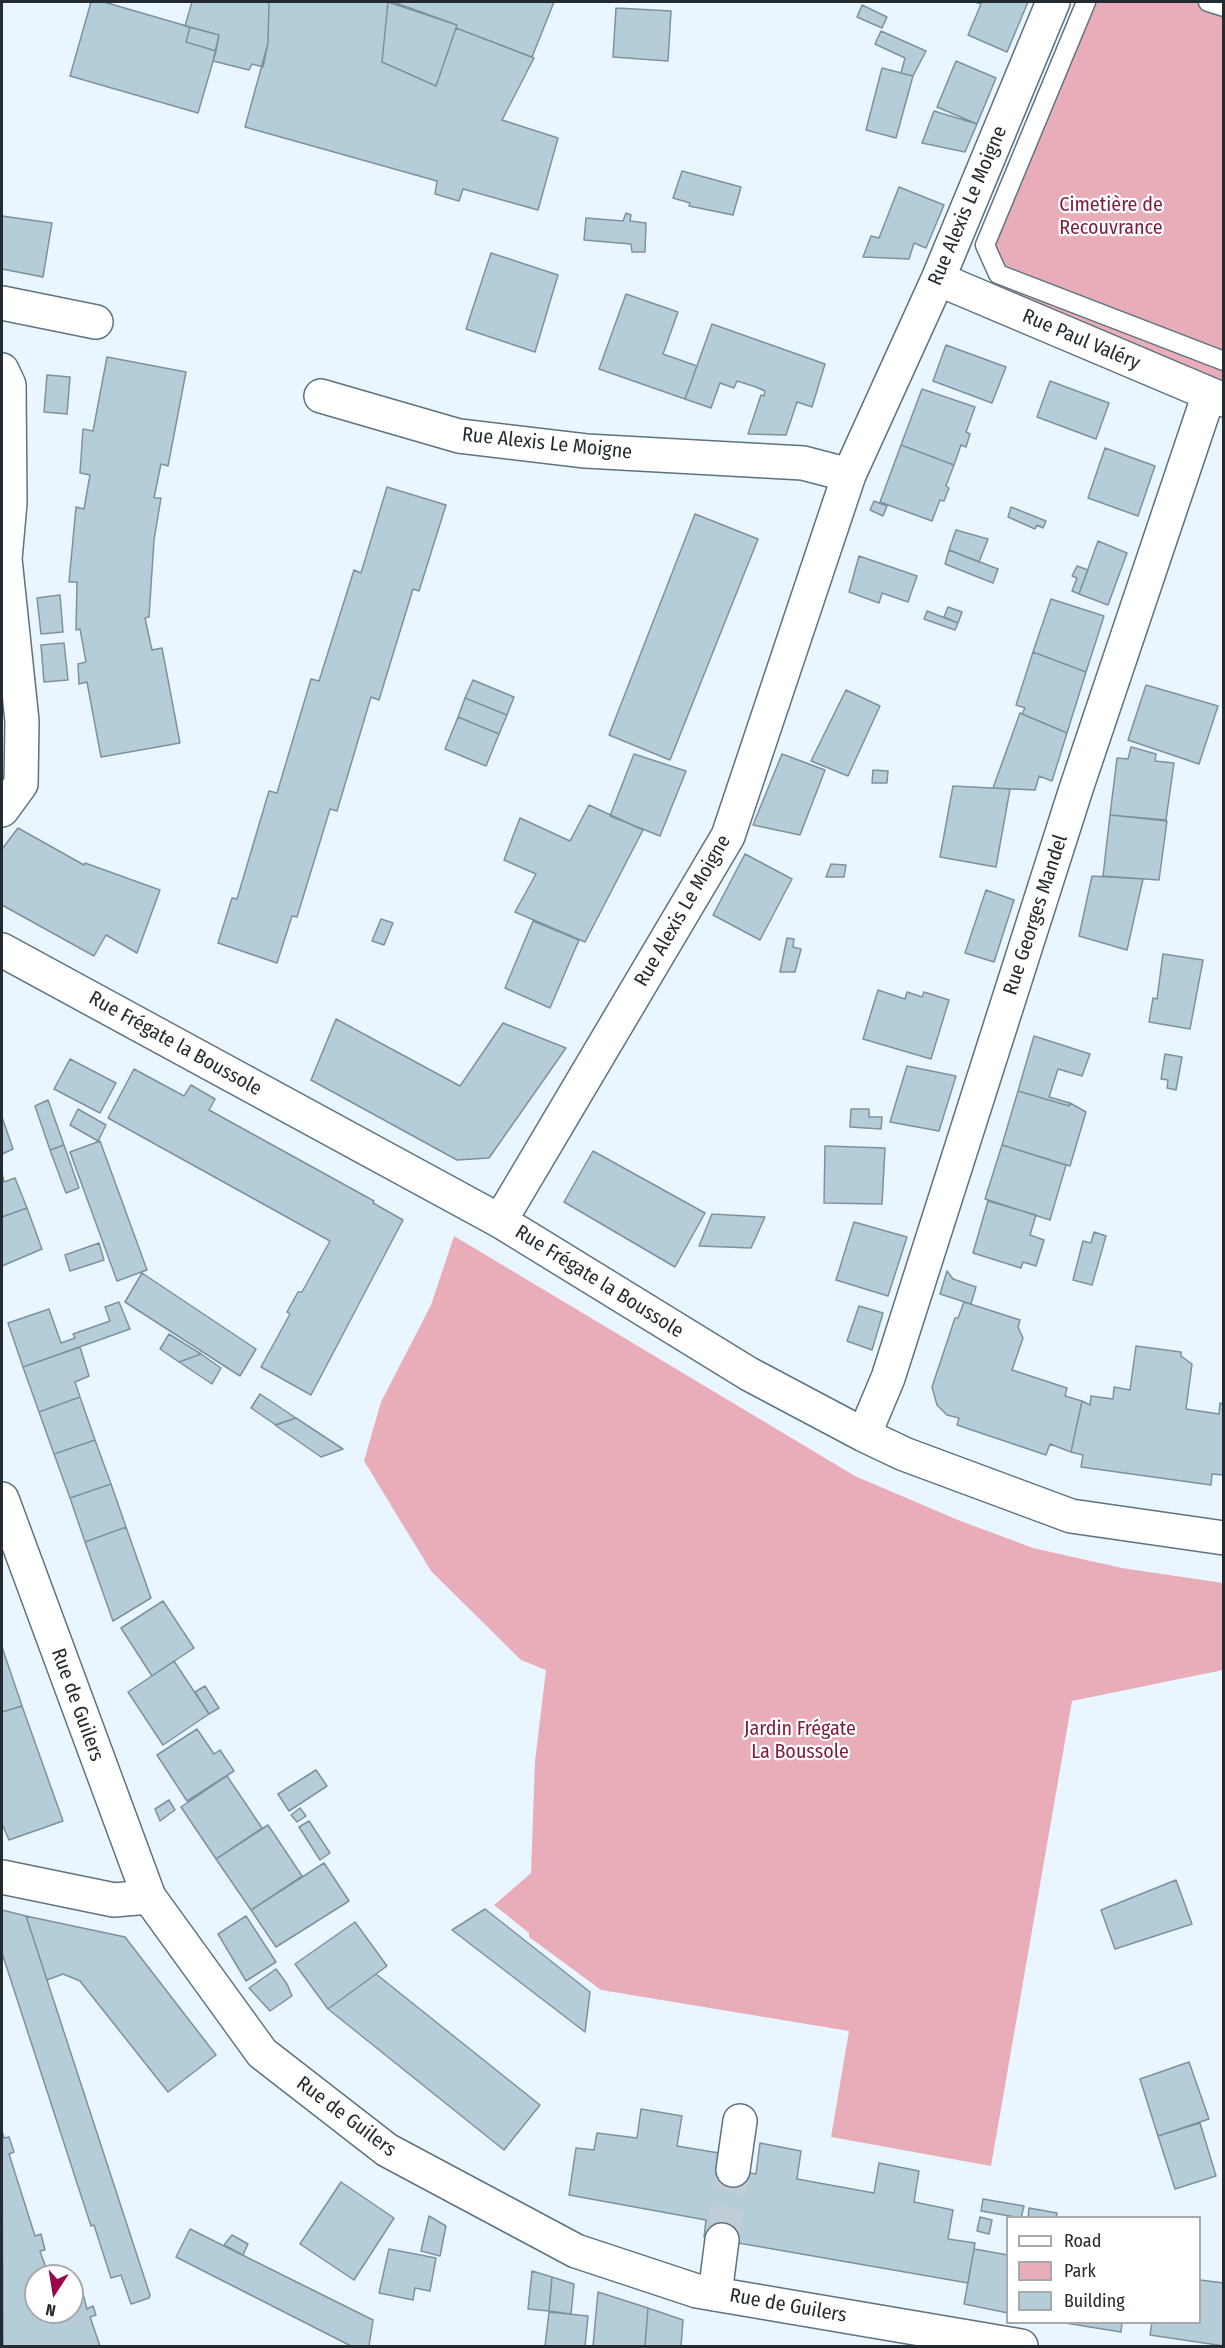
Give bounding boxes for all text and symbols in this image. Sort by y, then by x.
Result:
street label: Rue Alexis Le Moigne [924,123,1012,289]
park label: Cimetière de Recouvrance [1059,193,1163,240]
street label: Rue Paul Valéry [1019,304,1143,376]
street label: Rue Alexis Le Moigne [461,423,633,465]
street label: Rue Alexis Le Moigne [630,831,736,991]
street label: Rue Georges Mandel [999,832,1073,998]
street label: Rue Frégate la Boussole [84,986,266,1102]
street label: Rue Frégate la Boussole [510,1220,688,1344]
street label: Rue de Guilers [45,1645,109,1765]
park label: Jardin Frégate La Boussole [744,1717,856,1764]
street label: Rue de Guilers [291,2072,401,2162]
legend [1006,2216,1201,2324]
text: Road [1064,2230,1101,2252]
text: Park [1064,2260,1096,2282]
north arrow [24,2264,84,2324]
street label: Rue de Guilers [728,2284,848,2328]
text: Building [1064,2290,1125,2312]
text: N [44,2300,57,2320]

